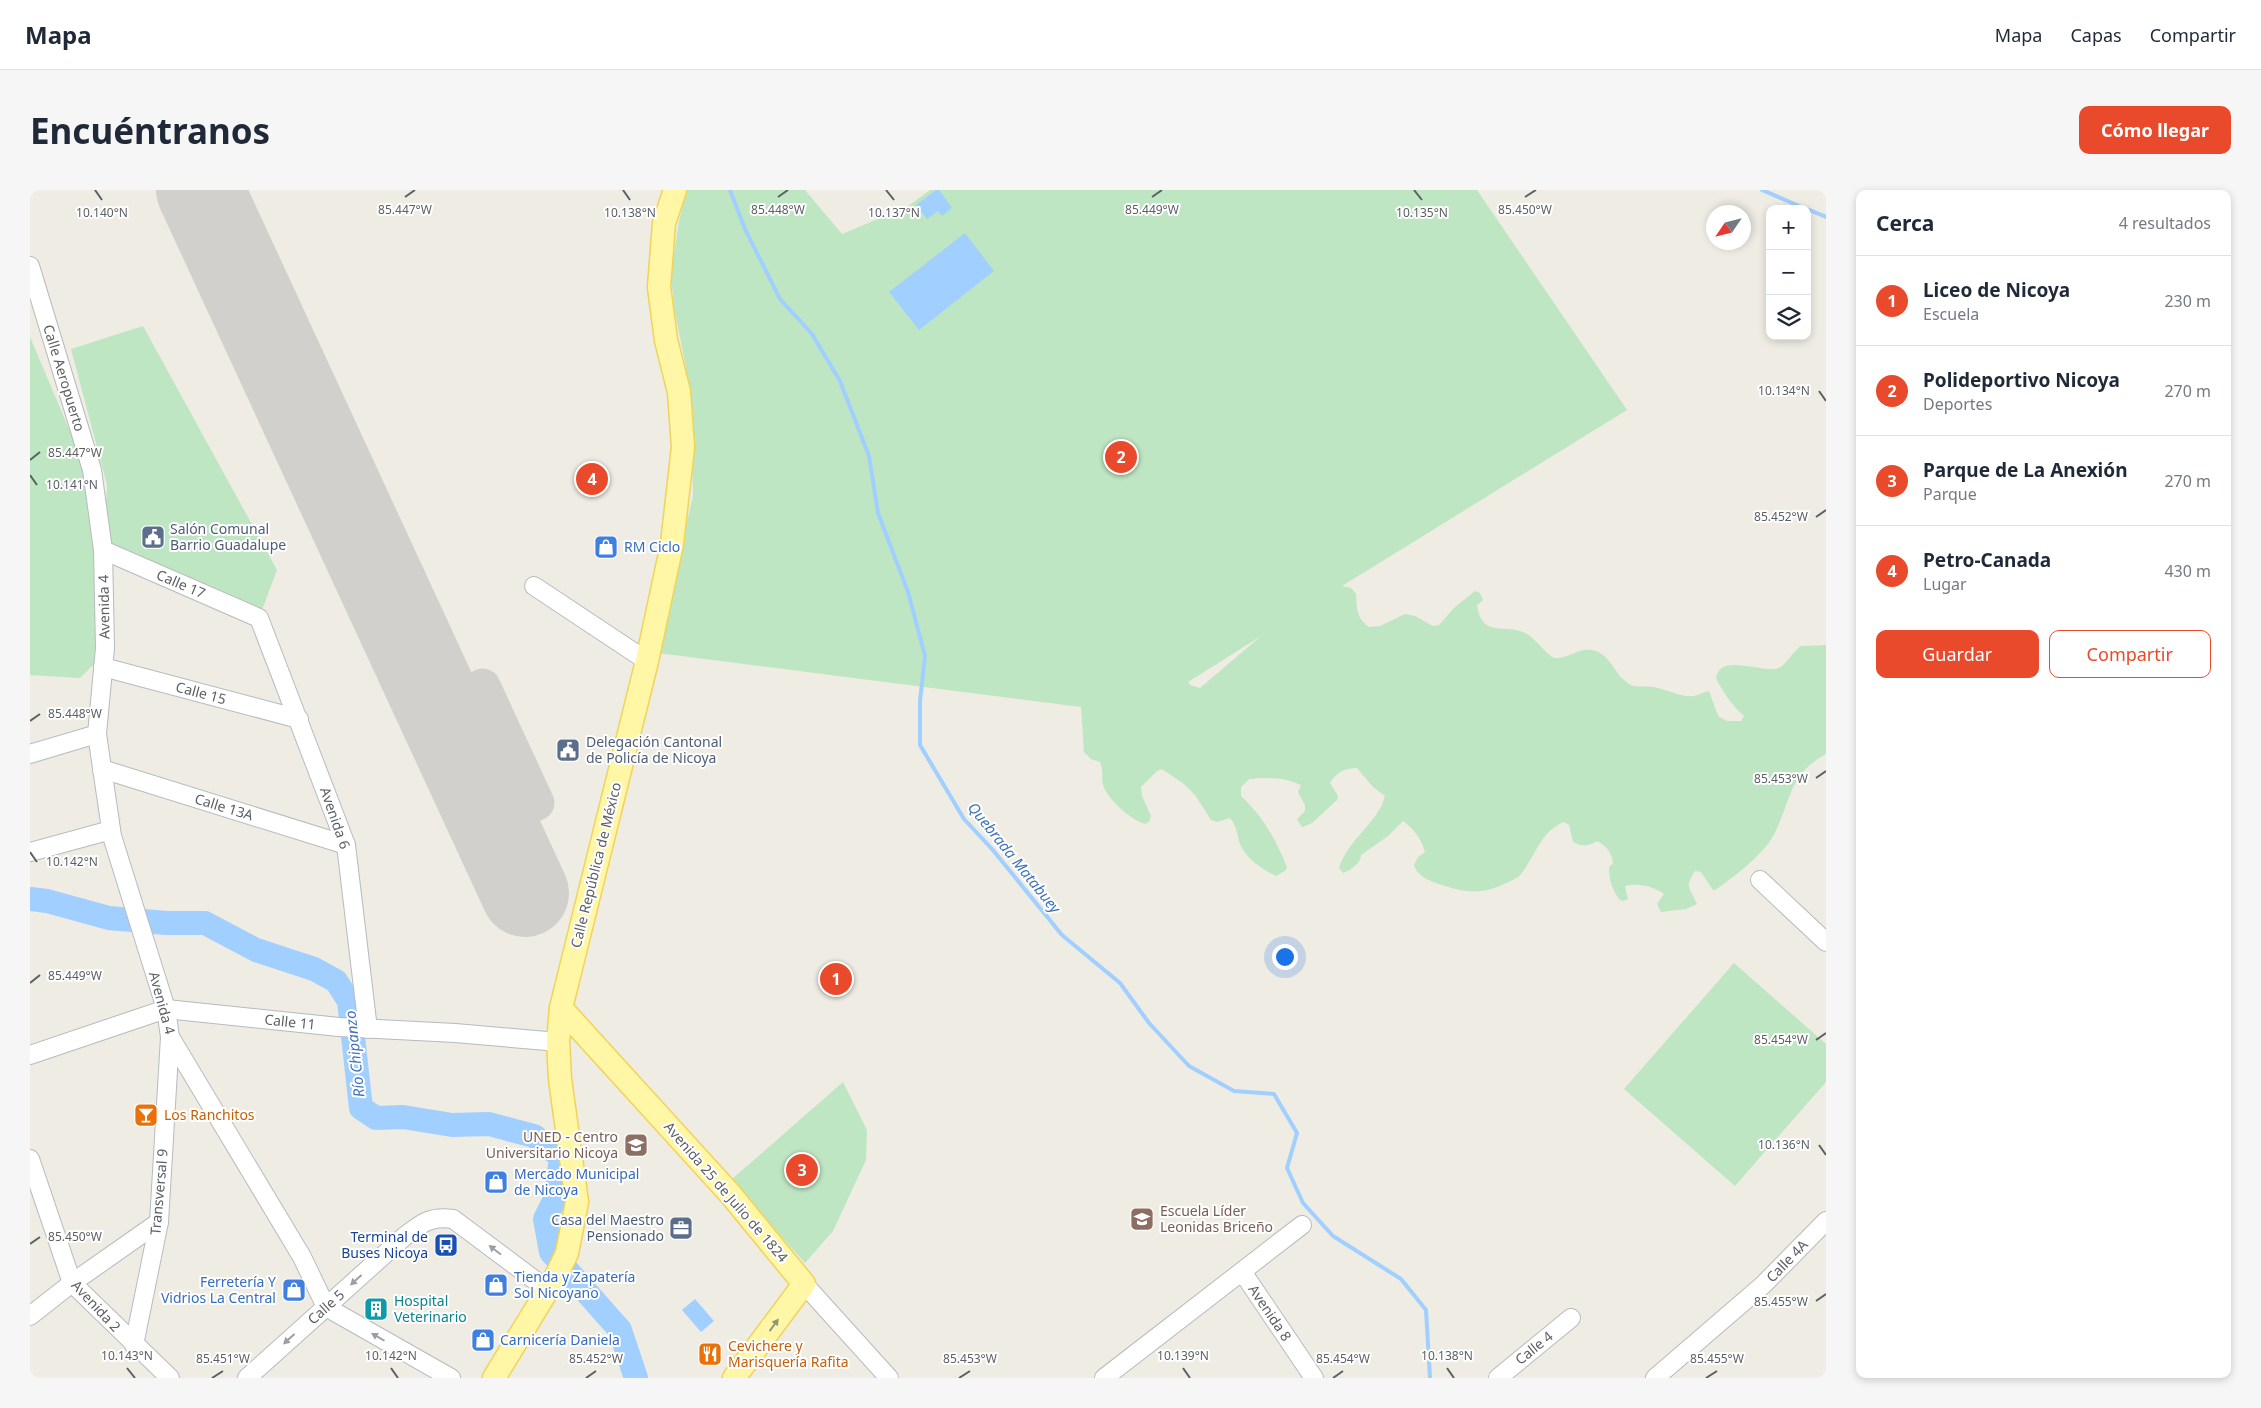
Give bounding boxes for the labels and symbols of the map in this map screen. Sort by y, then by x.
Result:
text: 85.447°W [378,201,432,218]
text: 85.448°W [751,201,805,218]
text: 85.449°W [1125,201,1179,218]
text: 85.450°W [1498,201,1552,218]
text: 10.140°N [76,204,128,221]
text: 10.138°N [604,204,656,221]
text: 10.137°N [868,204,920,221]
text: 10.135°N [1396,204,1448,221]
north arrow [1706,205,1751,250]
street label: Calle Aeropuerto [39,322,90,434]
text: 10.134°N [1758,382,1810,399]
pin: 2 [1105,438,1137,476]
text: 85.447°W [48,444,102,461]
pin: 4 [576,460,608,498]
text: 10.141°N [46,476,98,493]
text: 85.452°W [1754,508,1808,525]
place label: Salón Comunal Barrio Guadalupe [170,519,286,554]
public building icon: Salón Comunal Barrio Guadalupe [140,524,166,550]
shop icon: RM Ciclo [593,534,619,560]
place label: RM Ciclo [624,537,680,556]
street label: Calle 17 [154,565,209,602]
street label: Avenida 4 [93,575,114,639]
street label: Calle 15 [174,677,228,708]
text: 85.448°W [48,705,102,722]
place label: Delegación Cantonal de Policía de Nicoya [586,732,722,767]
public building icon: Delegación Cantonal de Policía de Nicoya [555,737,581,763]
text: 85.453°W [1754,770,1808,787]
street label: Calle República de México [566,780,625,950]
street label: Avenida 6 [316,784,355,851]
street label: Calle 13A [192,789,256,824]
water label: Quebrada Matabuey [964,798,1066,918]
text: 10.142°N [46,853,98,870]
your location [1272,944,1298,970]
pin: 1 [820,960,852,998]
text: 85.449°W [48,967,102,984]
street label: Avenida 4 [145,969,180,1036]
street label: Calle 11 [263,1009,317,1034]
water label: Río Chipanzo [340,1010,369,1099]
text: 85.454°W [1754,1031,1808,1048]
bar icon: Los Ranchitos [133,1102,159,1128]
place label: Los Ranchitos [164,1105,255,1124]
street label: Avenida 25 de Julio de 1824 [660,1117,793,1266]
place label: UNED - Centro Universitario Nicoya [486,1127,618,1162]
school or university icon: UNED - Centro Universitario Nicoya [623,1132,649,1158]
text: 10.136°N [1758,1136,1810,1153]
street label: Transversal 9 [145,1148,172,1236]
pin: 3 [786,1151,818,1189]
place label: Mercado Municipal de Nicoya [514,1164,639,1199]
shop icon: Mercado Municipal de Nicoya [483,1169,509,1195]
place label: Escuela Líder Leonidas Briceño [1160,1201,1273,1236]
school or university icon: Escuela Líder Leonidas Briceño [1129,1206,1155,1232]
place label: Casa del Maestro Pensionado [551,1210,664,1245]
office icon: Casa del Maestro Pensionado [668,1215,694,1241]
place label: Terminal de Buses Nicoya [341,1227,428,1262]
text: 85.450°W [48,1228,102,1245]
bus stop icon: Terminal de Buses Nicoya [433,1232,459,1258]
street label: Calle 4A [1762,1235,1812,1286]
one-way arrow [489,1244,502,1255]
place label: Tienda y Zapatería Sol Nicoyano [514,1267,635,1302]
place label: Ferretería Y Vidrios La Central [161,1272,276,1307]
shop icon: Tienda y Zapatería Sol Nicoyano [483,1272,509,1298]
one-way arrow [350,1274,362,1286]
street label: Avenida 2 [67,1276,125,1336]
shop icon: Ferretería Y Vidrios La Central [281,1277,307,1303]
street label: Avenida 8 [1245,1281,1296,1345]
street label: Calle 5 [303,1285,348,1328]
place label: Hospital Veterinario [394,1291,467,1326]
text: 85.455°W [1754,1293,1808,1310]
building icon: Hospital Veterinario [363,1296,389,1322]
one-way arrow [768,1319,779,1332]
shop icon: Carnicería Daniela [470,1327,496,1353]
street label: Calle 4 [1511,1327,1557,1369]
place label: Carnicería Daniela [500,1330,620,1349]
one-way arrow [372,1332,385,1341]
one-way arrow [283,1334,296,1345]
place label: Cevichere y Marisquería Rafita [728,1336,849,1371]
restaurant icon: Cevichere y Marisquería Rafita [697,1341,723,1367]
text: 10.143°N [101,1347,153,1364]
text: 10.142°N [365,1347,417,1364]
text: 10.139°N [1157,1347,1209,1364]
text: 10.138°N [1421,1347,1473,1364]
text: 85.451°W [196,1350,250,1367]
text: 85.452°W [569,1350,623,1367]
text: 85.453°W [943,1350,997,1367]
text: 85.454°W [1316,1350,1370,1367]
text: 85.455°W [1690,1350,1744,1367]

